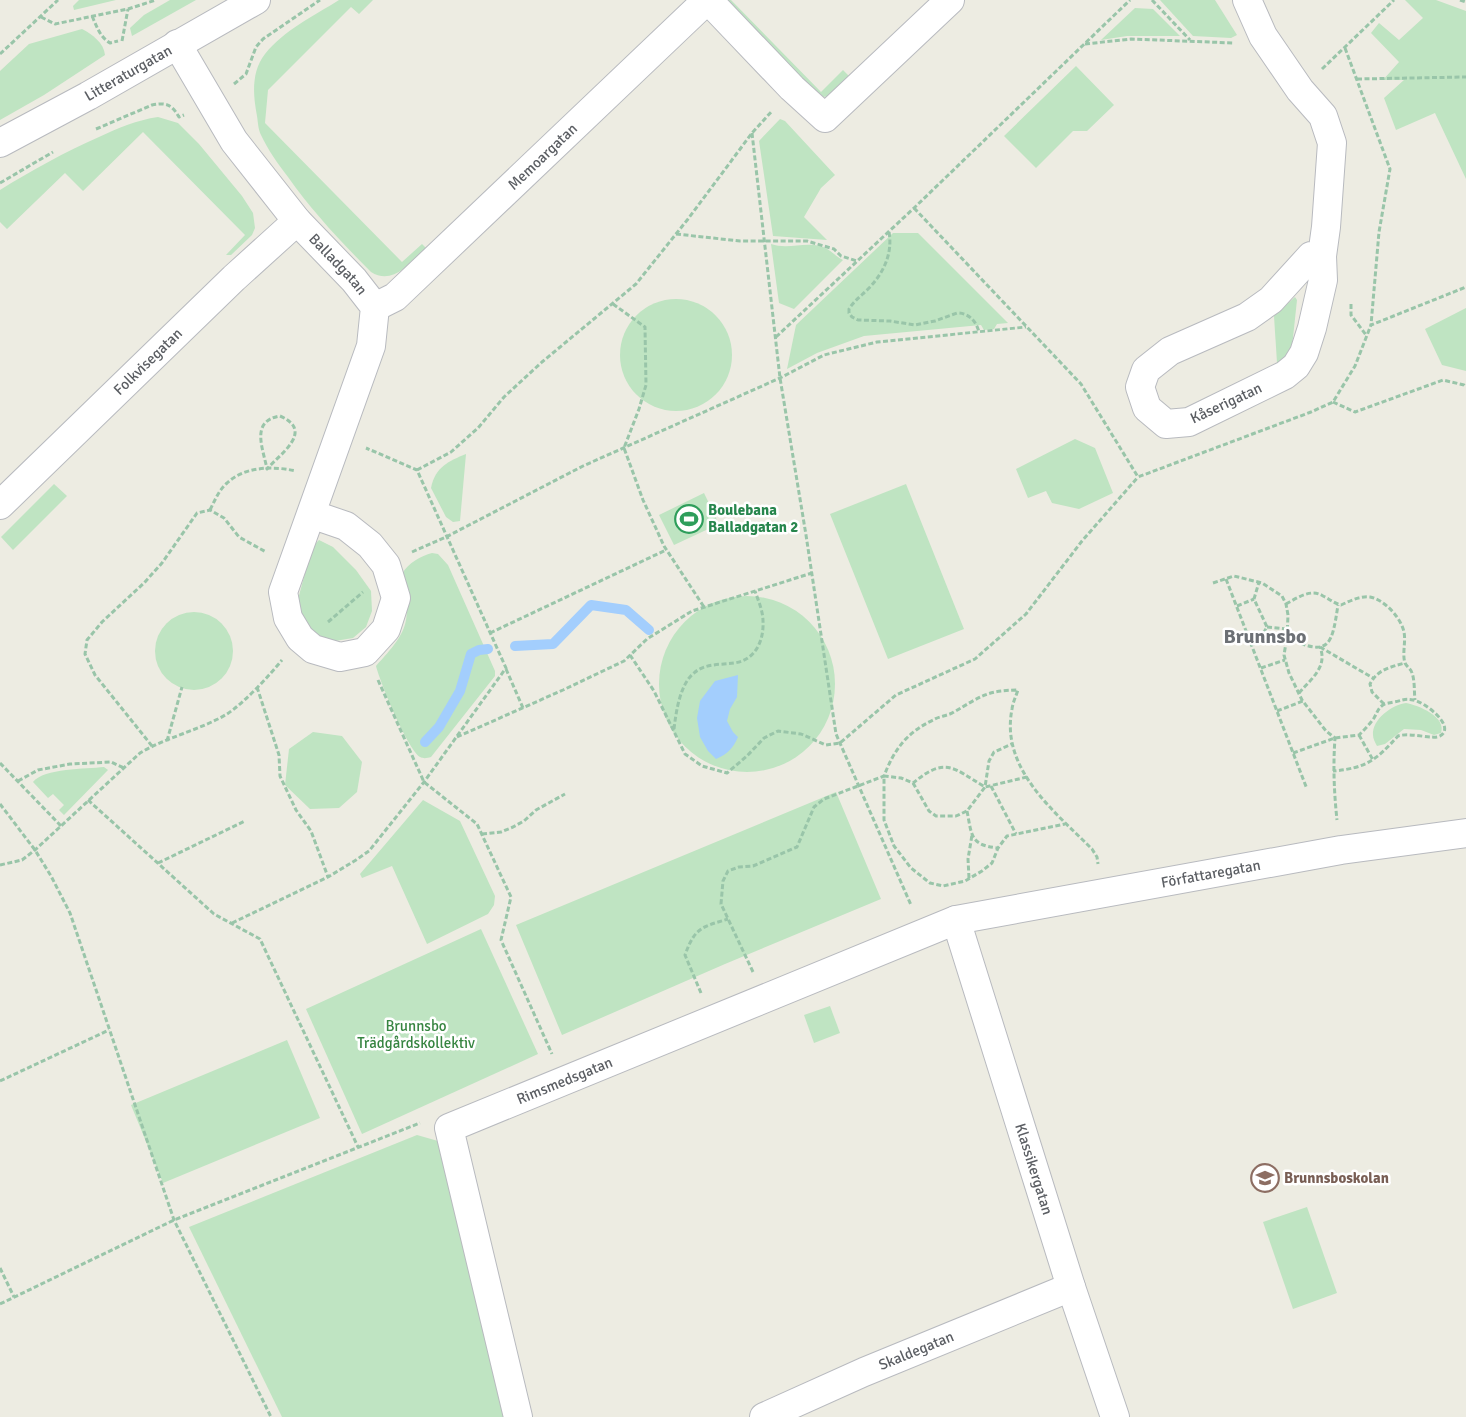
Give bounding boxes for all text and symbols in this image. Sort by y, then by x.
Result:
street label: Litteraturgatan [81,41,175,105]
street label: Memoargatan [504,119,581,194]
street label: Balladgatan [305,230,371,298]
street label: Folkvisegatan [110,324,186,399]
street label: Kåserigatan [1187,379,1265,427]
place label: Boulebana Balladgatan 2 [708,501,798,536]
sports icon: Boulebana Balladgatan 2 [674,504,704,534]
district label: Brunnsbo [1224,624,1306,649]
street label: Författaregatan [1159,856,1262,892]
park label: Brunnsbo Trädgårdskollektiv [357,1017,475,1052]
street label: Rimsmedsgatan [514,1053,615,1108]
street label: Klassikergatan [1011,1121,1057,1217]
school or university icon: Brunnsboskolan [1250,1163,1280,1193]
place label: Brunnsboskolan [1284,1169,1389,1187]
street label: Skaldegatan [876,1327,956,1374]

